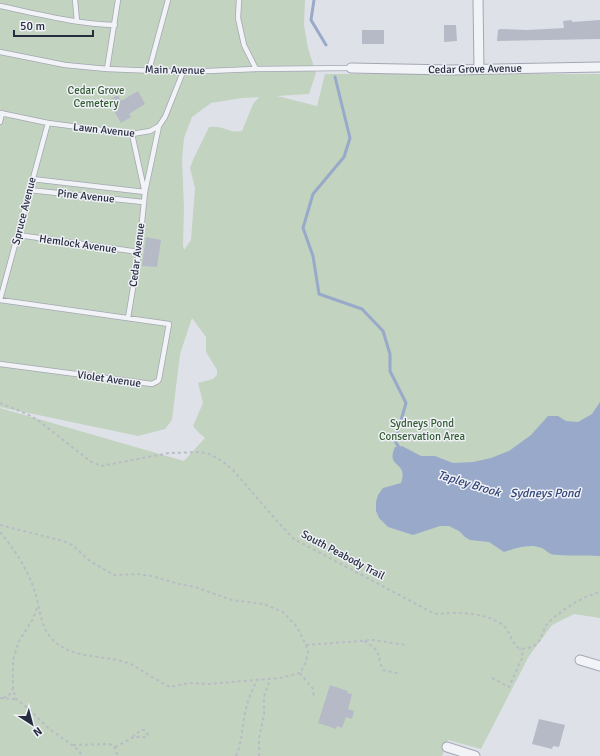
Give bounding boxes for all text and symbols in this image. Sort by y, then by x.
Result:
scale bar [14,12,93,38]
text: 50 m [20,19,45,34]
street label: Cedar Grove Avenue [428,62,522,76]
street label: Main Avenue [145,63,205,77]
park label: Cedar Grove Cemetery [68,84,124,110]
street label: Lawn Avenue [73,120,135,140]
street label: Spruce Avenue [9,176,39,246]
street label: Pine Avenue [57,187,115,205]
street label: Cedar Avenue [127,222,147,288]
street label: Hemlock Avenue [38,232,118,256]
street label: Violet Avenue [76,368,142,390]
park label: Sydneys Pond Conservation Area [379,417,465,443]
water label: Tapley Brook [436,467,503,501]
water label: Sydneys Pond [510,486,582,501]
street label: South Peabody Trail [299,528,387,582]
north arrow [12,704,52,744]
text: N [31,724,45,739]

